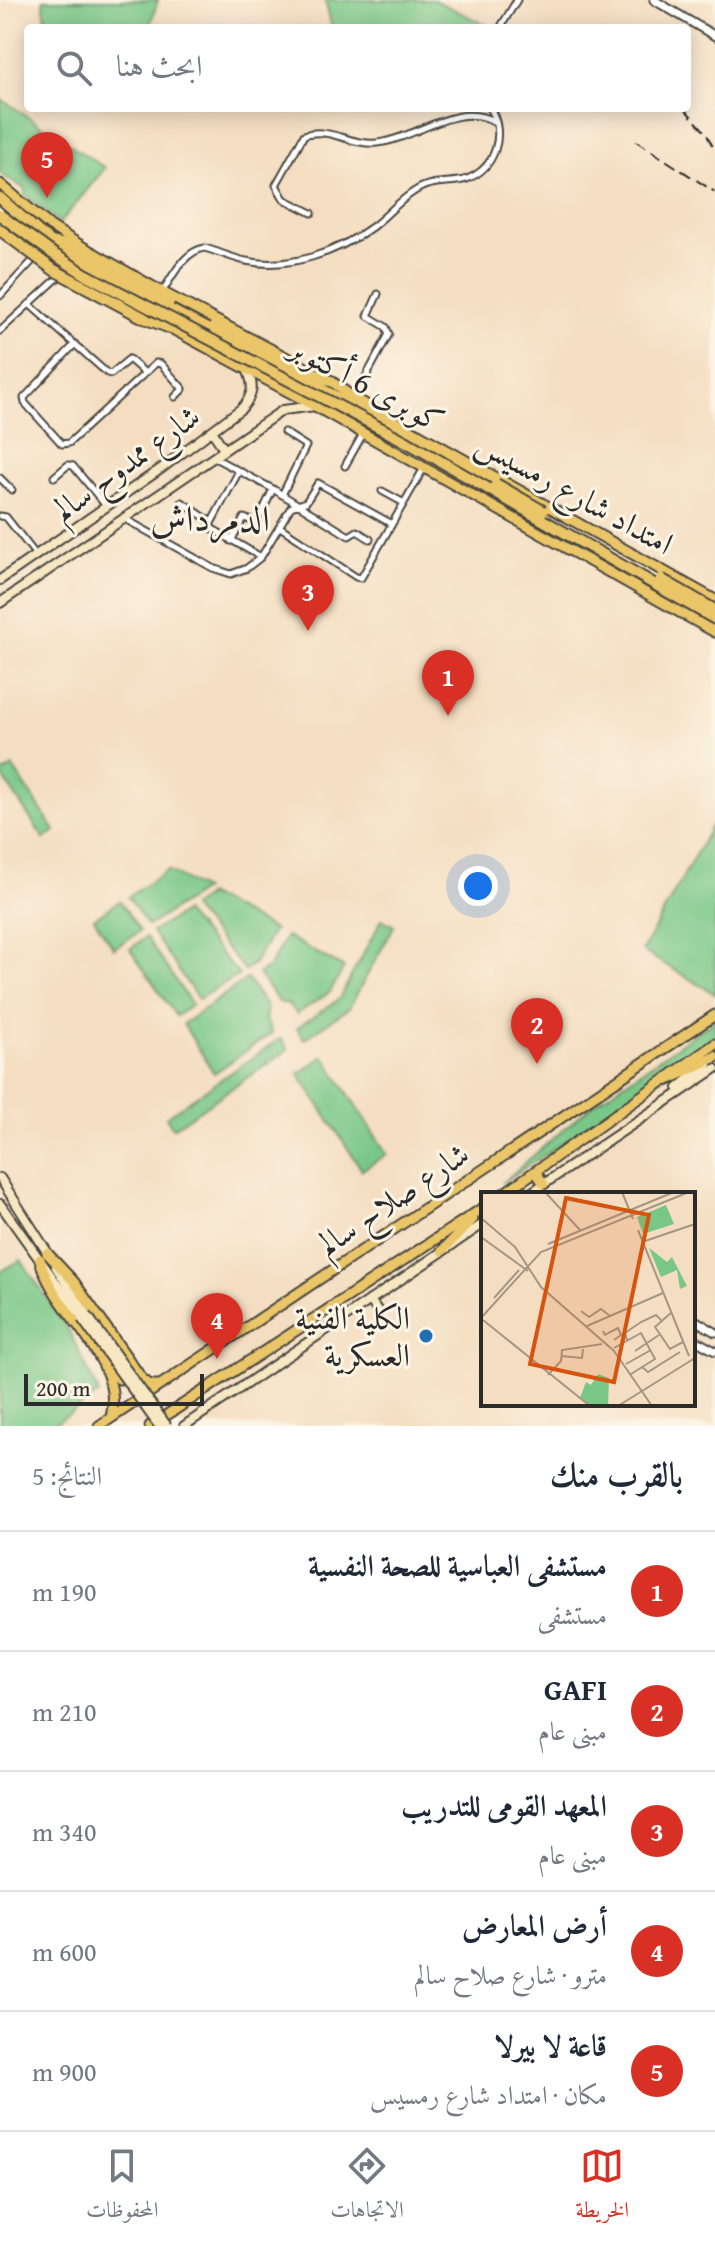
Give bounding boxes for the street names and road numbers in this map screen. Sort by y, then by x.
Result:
street label: كوبرى 6 أكتوبر [279,322,453,444]
street label: شارع ممدوح سالم [42,393,212,536]
street label: امتداد شارع رمسيس [466,419,682,570]
street label: شارع صلاح سالم [307,1130,481,1271]

